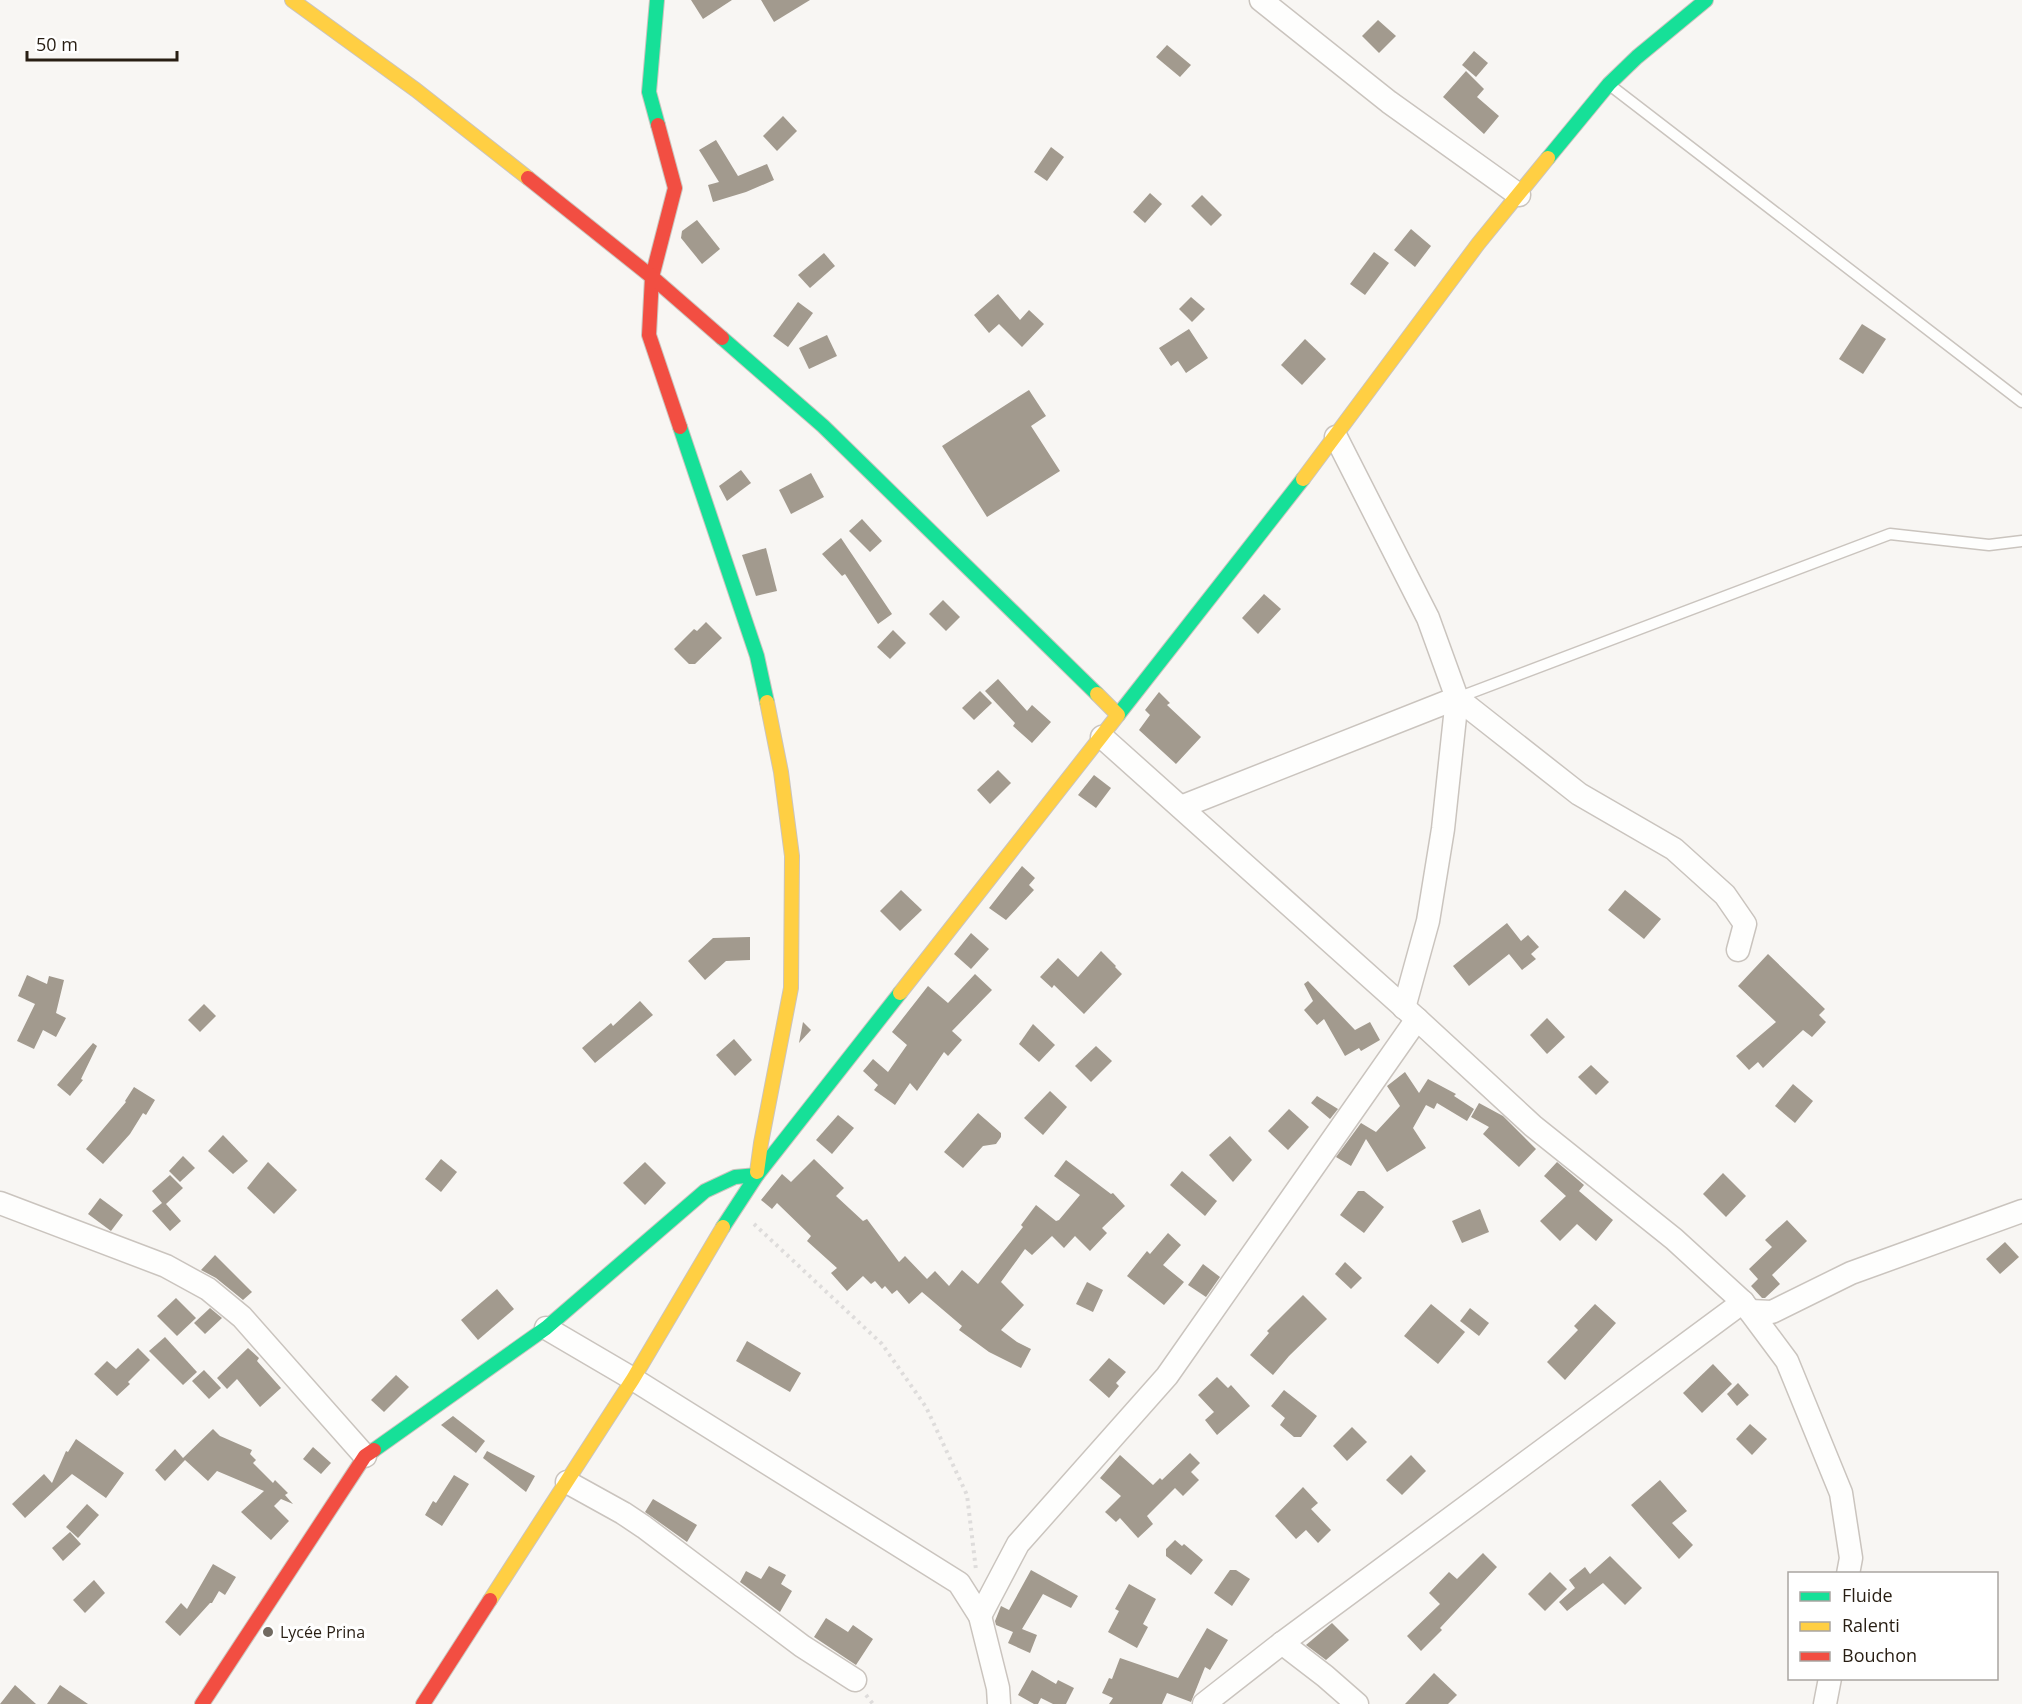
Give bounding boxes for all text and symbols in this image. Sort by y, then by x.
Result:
scale bar [27,24,177,62]
text: 50 m [36,32,78,56]
legend [1788,1572,1998,1680]
text: Fluide [1842,1583,1893,1607]
text: Ralenti [1842,1613,1900,1637]
place label: Lycée Prina [280,1621,365,1643]
marker: Lycée Prina [261,1625,275,1639]
text: Bouchon [1842,1643,1917,1667]

